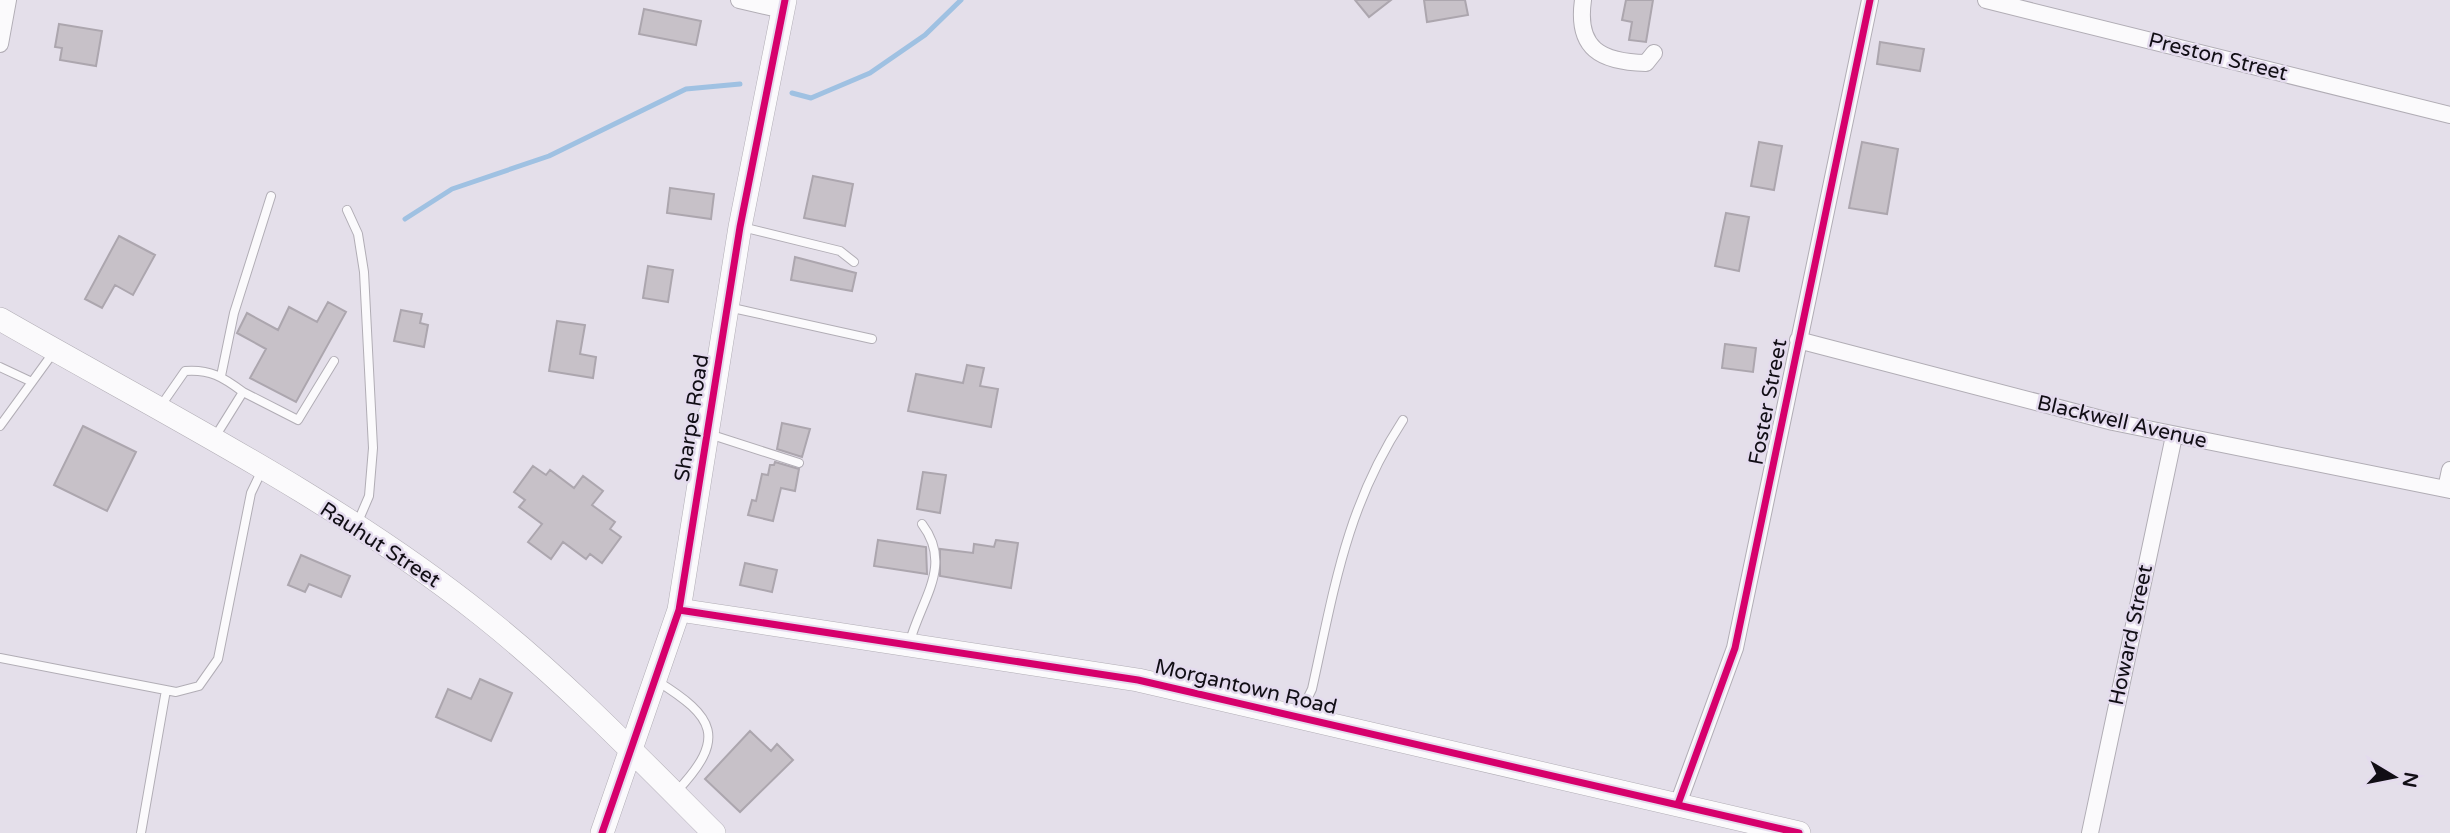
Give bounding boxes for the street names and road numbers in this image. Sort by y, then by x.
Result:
street label: Preston Street [2146,28,2290,86]
street label: Foster Street [1744,337,1792,467]
street label: Sharpe Road [670,352,714,484]
street label: Blackwell Avenue [2035,390,2209,454]
street label: Rauhut Street [315,497,445,593]
street label: Howard Street [2104,562,2158,708]
street label: Morgantown Road [1152,654,1340,720]

